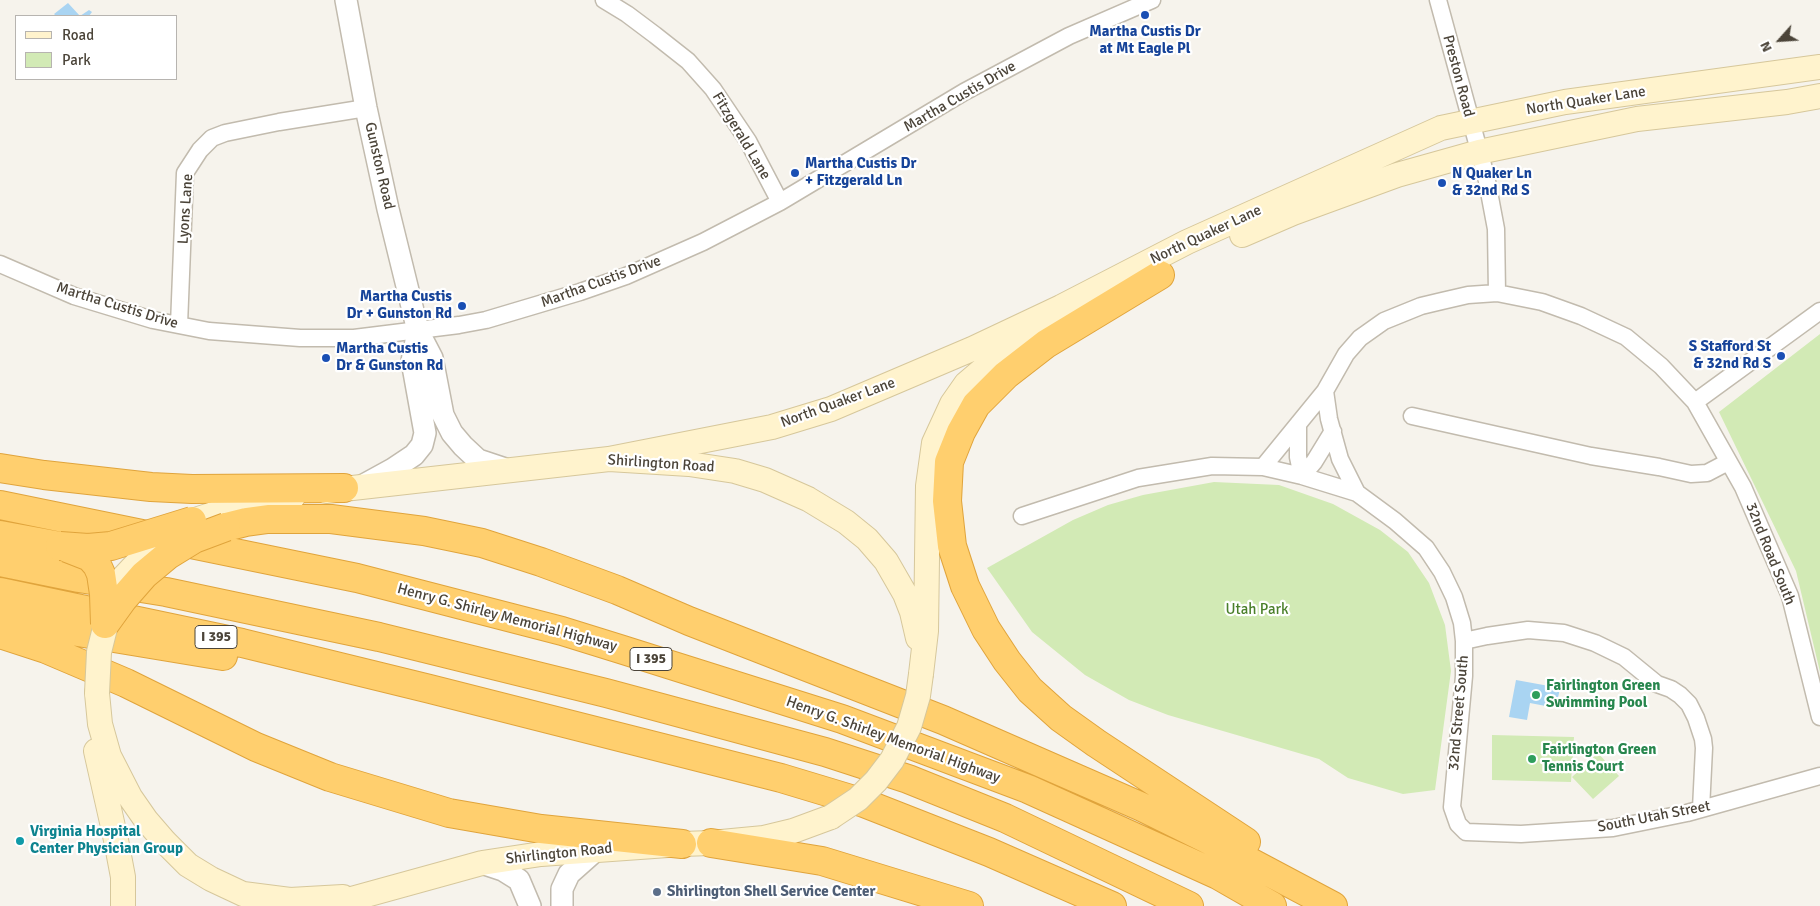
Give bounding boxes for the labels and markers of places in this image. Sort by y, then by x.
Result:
marker: Martha Custis Dr at Mt Eagle Pl [1139,9,1151,21]
place label: Martha Custis Dr at Mt Eagle Pl [1089,23,1201,58]
place label: Martha Custis Dr + Fitzgerald Ln [805,155,916,190]
place label: N Quaker Ln & 32nd Rd S [1452,165,1532,200]
marker: Martha Custis Dr + Fitzgerald Ln [789,167,801,179]
marker: N Quaker Ln & 32nd Rd S [1436,177,1448,189]
place label: Martha Custis Dr + Gunston Rd [346,288,452,323]
marker: Martha Custis Dr + Gunston Rd [456,300,468,312]
place label: S Stafford St & 32nd Rd S [1689,338,1771,373]
place label: Martha Custis Dr & Gunston Rd [336,340,443,375]
marker: S Stafford St & 32nd Rd S [1775,350,1787,362]
marker: Martha Custis Dr & Gunston Rd [320,352,332,364]
place label: Fairlington Green Swimming Pool [1546,677,1660,712]
marker: Fairlington Green Swimming Pool [1530,689,1542,701]
place label: Fairlington Green Tennis Court [1542,741,1656,776]
marker: Fairlington Green Tennis Court [1526,753,1538,765]
place label: Virginia Hospital Center Physician Group [30,823,183,858]
marker: Virginia Hospital Center Physician Group [14,835,26,847]
place label: Shirlington Shell Service Center [667,883,875,901]
marker: Shirlington Shell Service Center [651,886,663,898]

